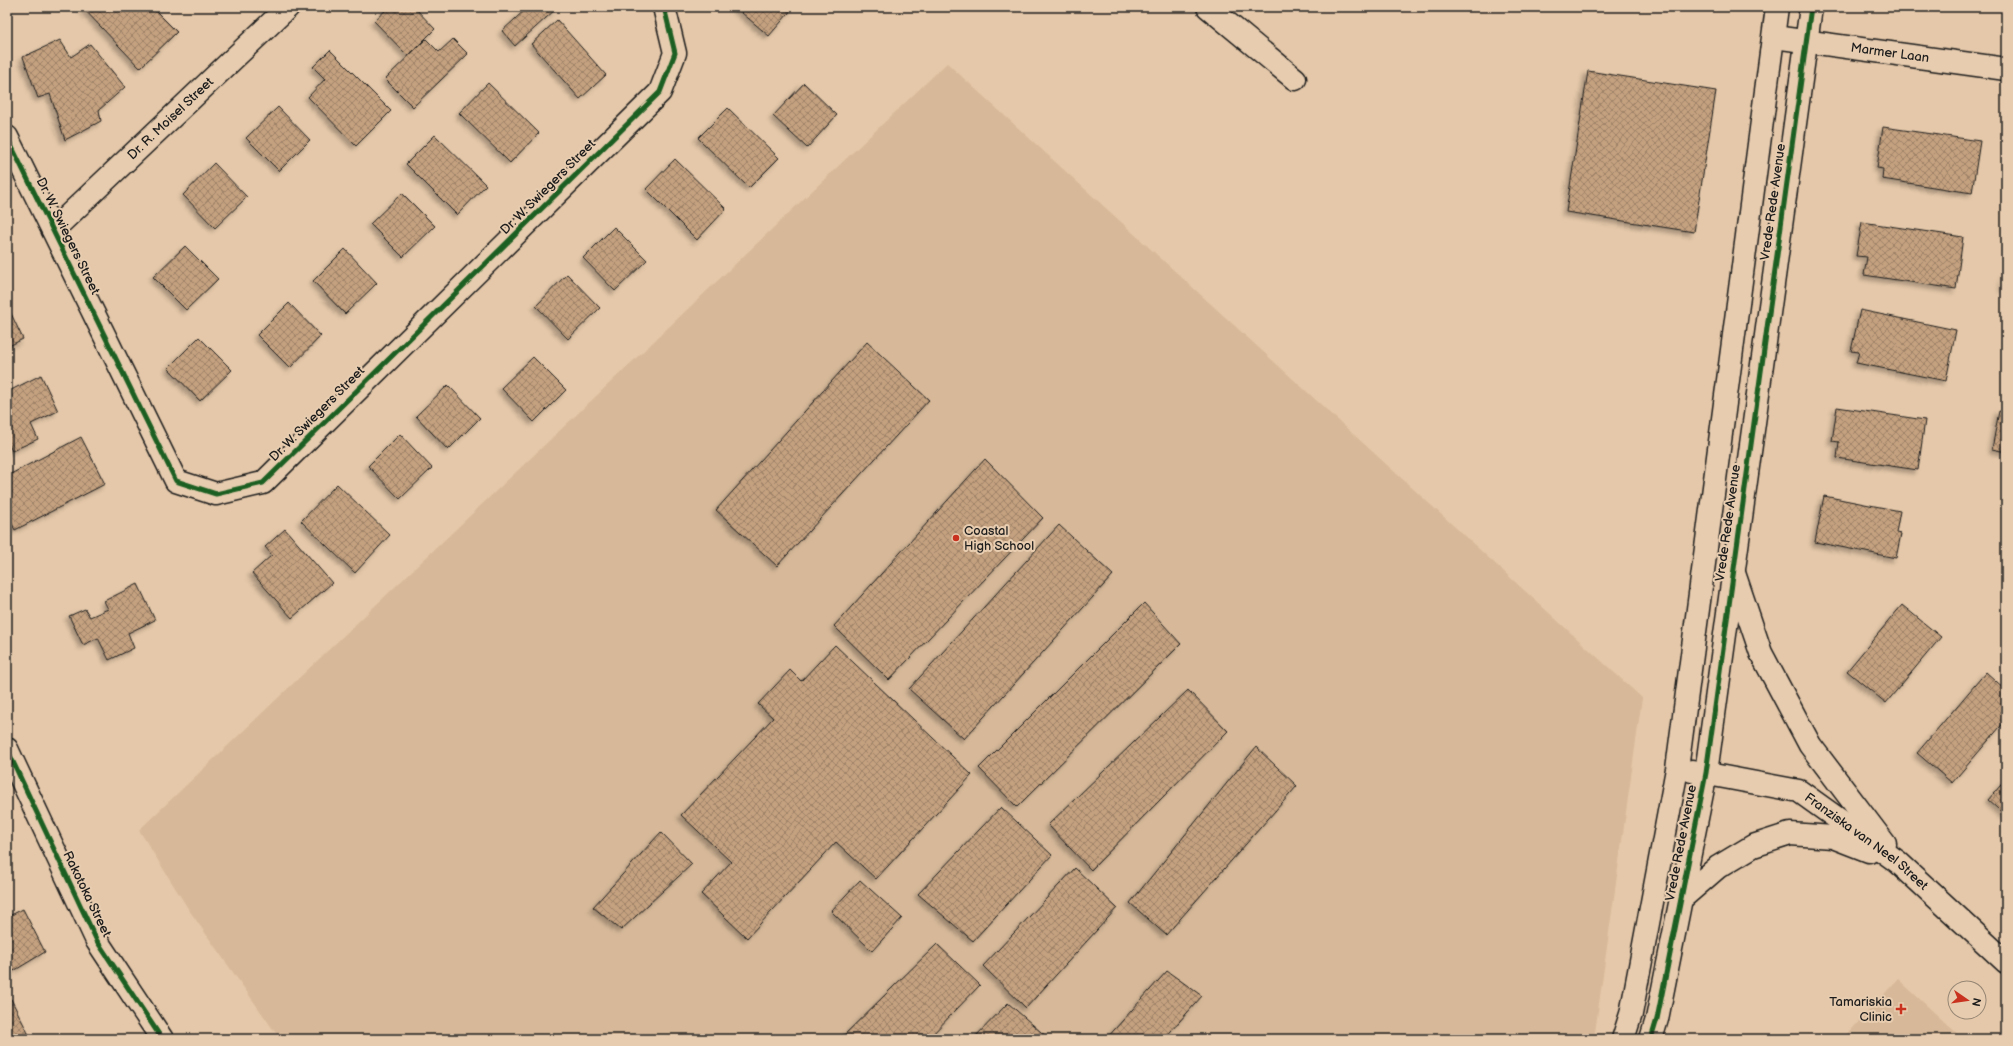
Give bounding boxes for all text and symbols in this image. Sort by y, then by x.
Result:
street label: Marmer Laan [1850,40,1930,66]
street label: Dr. R. Moisel Street [124,74,217,163]
street label: Dr. W. Swiegers Street [497,136,599,238]
street label: Vrede Rede Avenue [1757,142,1789,262]
street label: Dr. W. Swiegers Street [33,175,103,297]
street label: Dr. W. Swiegers Street [266,363,368,465]
street label: Vrede Rede Avenue [1712,463,1744,583]
place label: Coastal High School [964,523,1034,554]
marker: Coastal High School [951,533,961,543]
street label: Vrede Rede Avenue [1662,783,1700,902]
street label: Franziska van Neel Street [1801,790,1931,894]
street label: Rakotoka Street [59,849,115,939]
north arrow [1947,980,1987,1020]
place label: Tamariskia Clinic [1829,994,1892,1025]
text: N [1969,997,1984,1008]
marker: Tamariskia Clinic [1895,1003,1907,1015]

